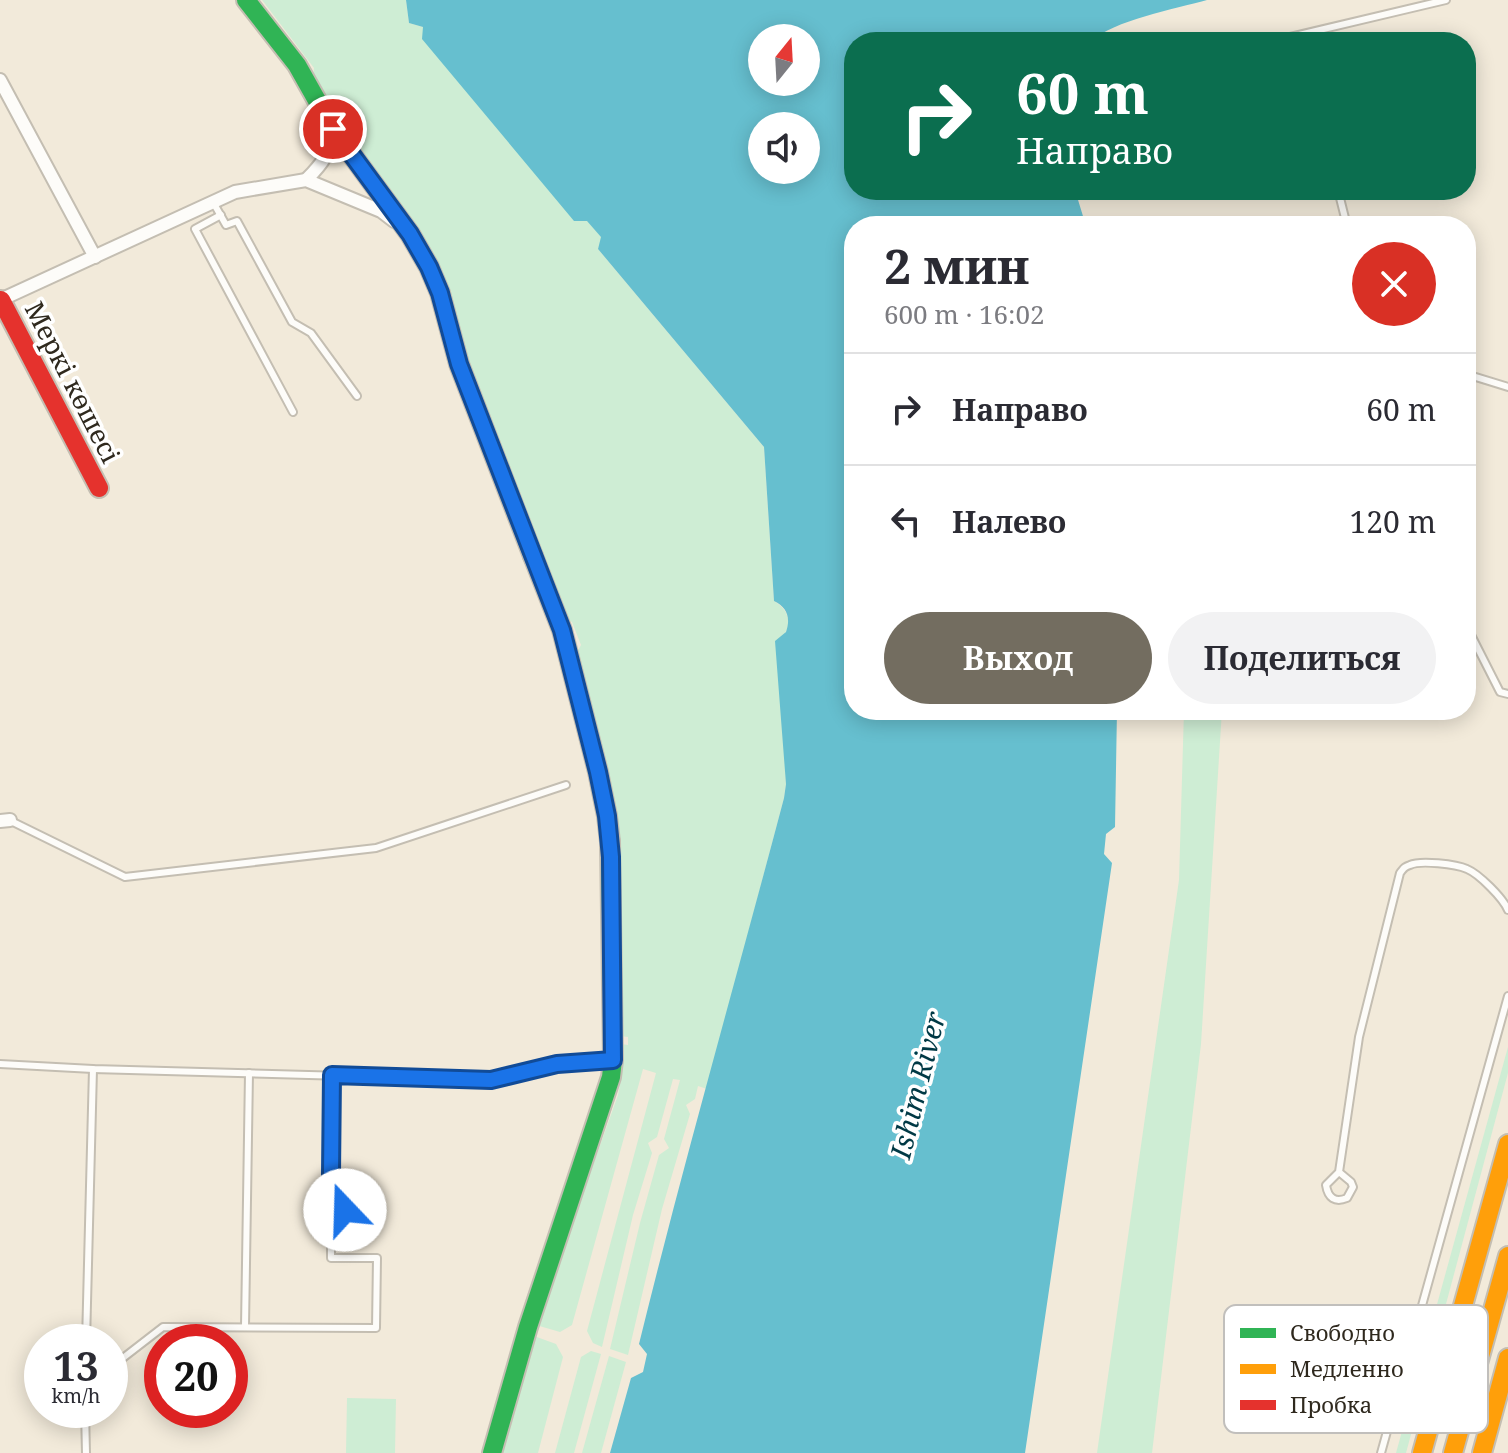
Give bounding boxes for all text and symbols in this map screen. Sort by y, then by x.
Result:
north arrow [748,24,820,96]
map controls [748,24,820,184]
text: 60 m [1016,54,1149,130]
icon: right [884,64,988,168]
pin [299,95,367,163]
icon: arrive [311,107,355,151]
button: sound [748,112,820,184]
text: Направо [1016,126,1173,175]
text: 2 мин [884,233,1029,298]
button: close [1352,242,1436,326]
street label: Меркі көшесі [17,295,129,469]
text: 600 m · 16:02 [884,296,1045,332]
icon: right [884,387,928,431]
text: Направо [952,389,1088,430]
text: 60 m [1366,389,1436,430]
icon: left [884,499,928,543]
text: Налево [952,501,1066,542]
text: 120 m [1350,501,1436,542]
button: Выход [884,612,1152,704]
button: Поделиться [1168,612,1436,704]
water label: Ishim River [880,1007,954,1163]
position arrow [303,1168,387,1252]
legend [1224,1305,1488,1433]
text: Свободно [1290,1317,1395,1347]
speed limit sign: 20 [144,1324,248,1428]
text: 13 [53,1338,99,1393]
text: Медленно [1290,1353,1404,1383]
text: km/h [51,1382,101,1409]
text: Пробка [1290,1389,1372,1419]

